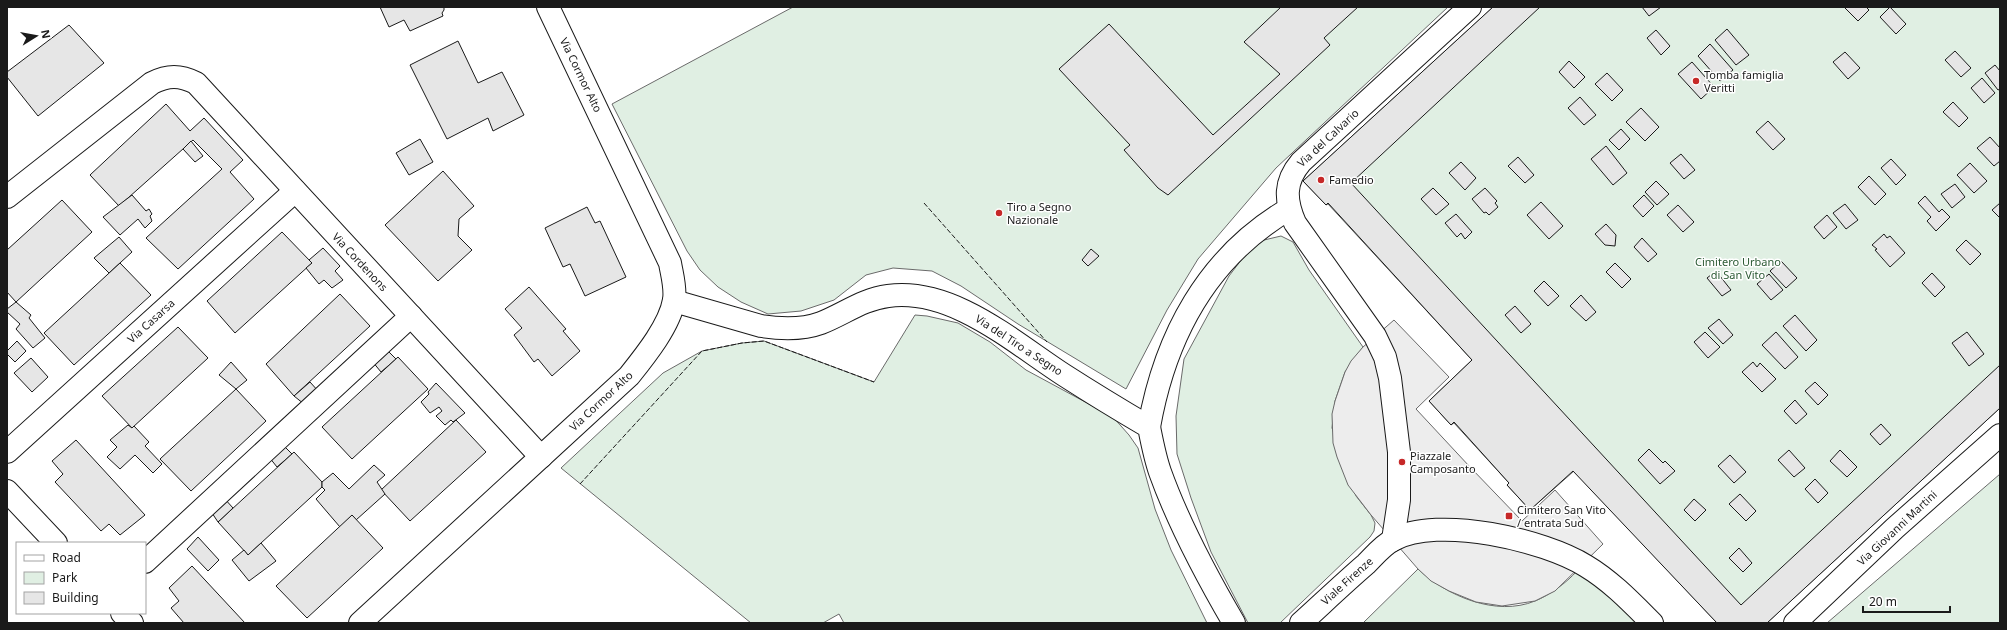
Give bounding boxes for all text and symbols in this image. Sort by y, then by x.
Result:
north arrow [16,16,56,56]
text: N [38,28,55,40]
street label: Via Cormor Alto [557,35,606,115]
place label: Tomba famiglia Veritti [1704,67,1784,95]
marker: Tomba famiglia Veritti [1691,76,1701,86]
street label: Via del Calvario [1294,105,1362,170]
place label: Famedio [1329,172,1374,187]
marker: Famedio [1316,175,1326,185]
place label: Tiro a Segno Nazionale [1007,199,1072,227]
marker: Tiro a Segno Nazionale [994,208,1004,218]
street label: Via Cordenons [329,229,391,294]
park label: Cimitero Urbano di San Vito [1695,254,1781,282]
street label: Via Casarsa [124,295,178,346]
street label: Via del Tiro a Segno [973,311,1066,379]
street label: Via Cormor Alto [566,367,636,434]
place label: Piazzale Camposanto [1410,448,1476,476]
marker: Piazzale Camposanto [1397,457,1407,467]
street label: Via Giovanni Martini [1854,487,1940,569]
place label: Cimitero San Vito / entrata Sud [1517,502,1606,530]
marker: Cimitero San Vito / entrata Sud [1504,511,1514,521]
legend [16,542,146,614]
text: Road [52,549,81,566]
street label: Viale Firenze [1318,553,1376,608]
text: Park [52,569,78,586]
scale bar [1863,588,1950,614]
text: Building [52,589,99,606]
text: 20 m [1869,593,1897,610]

